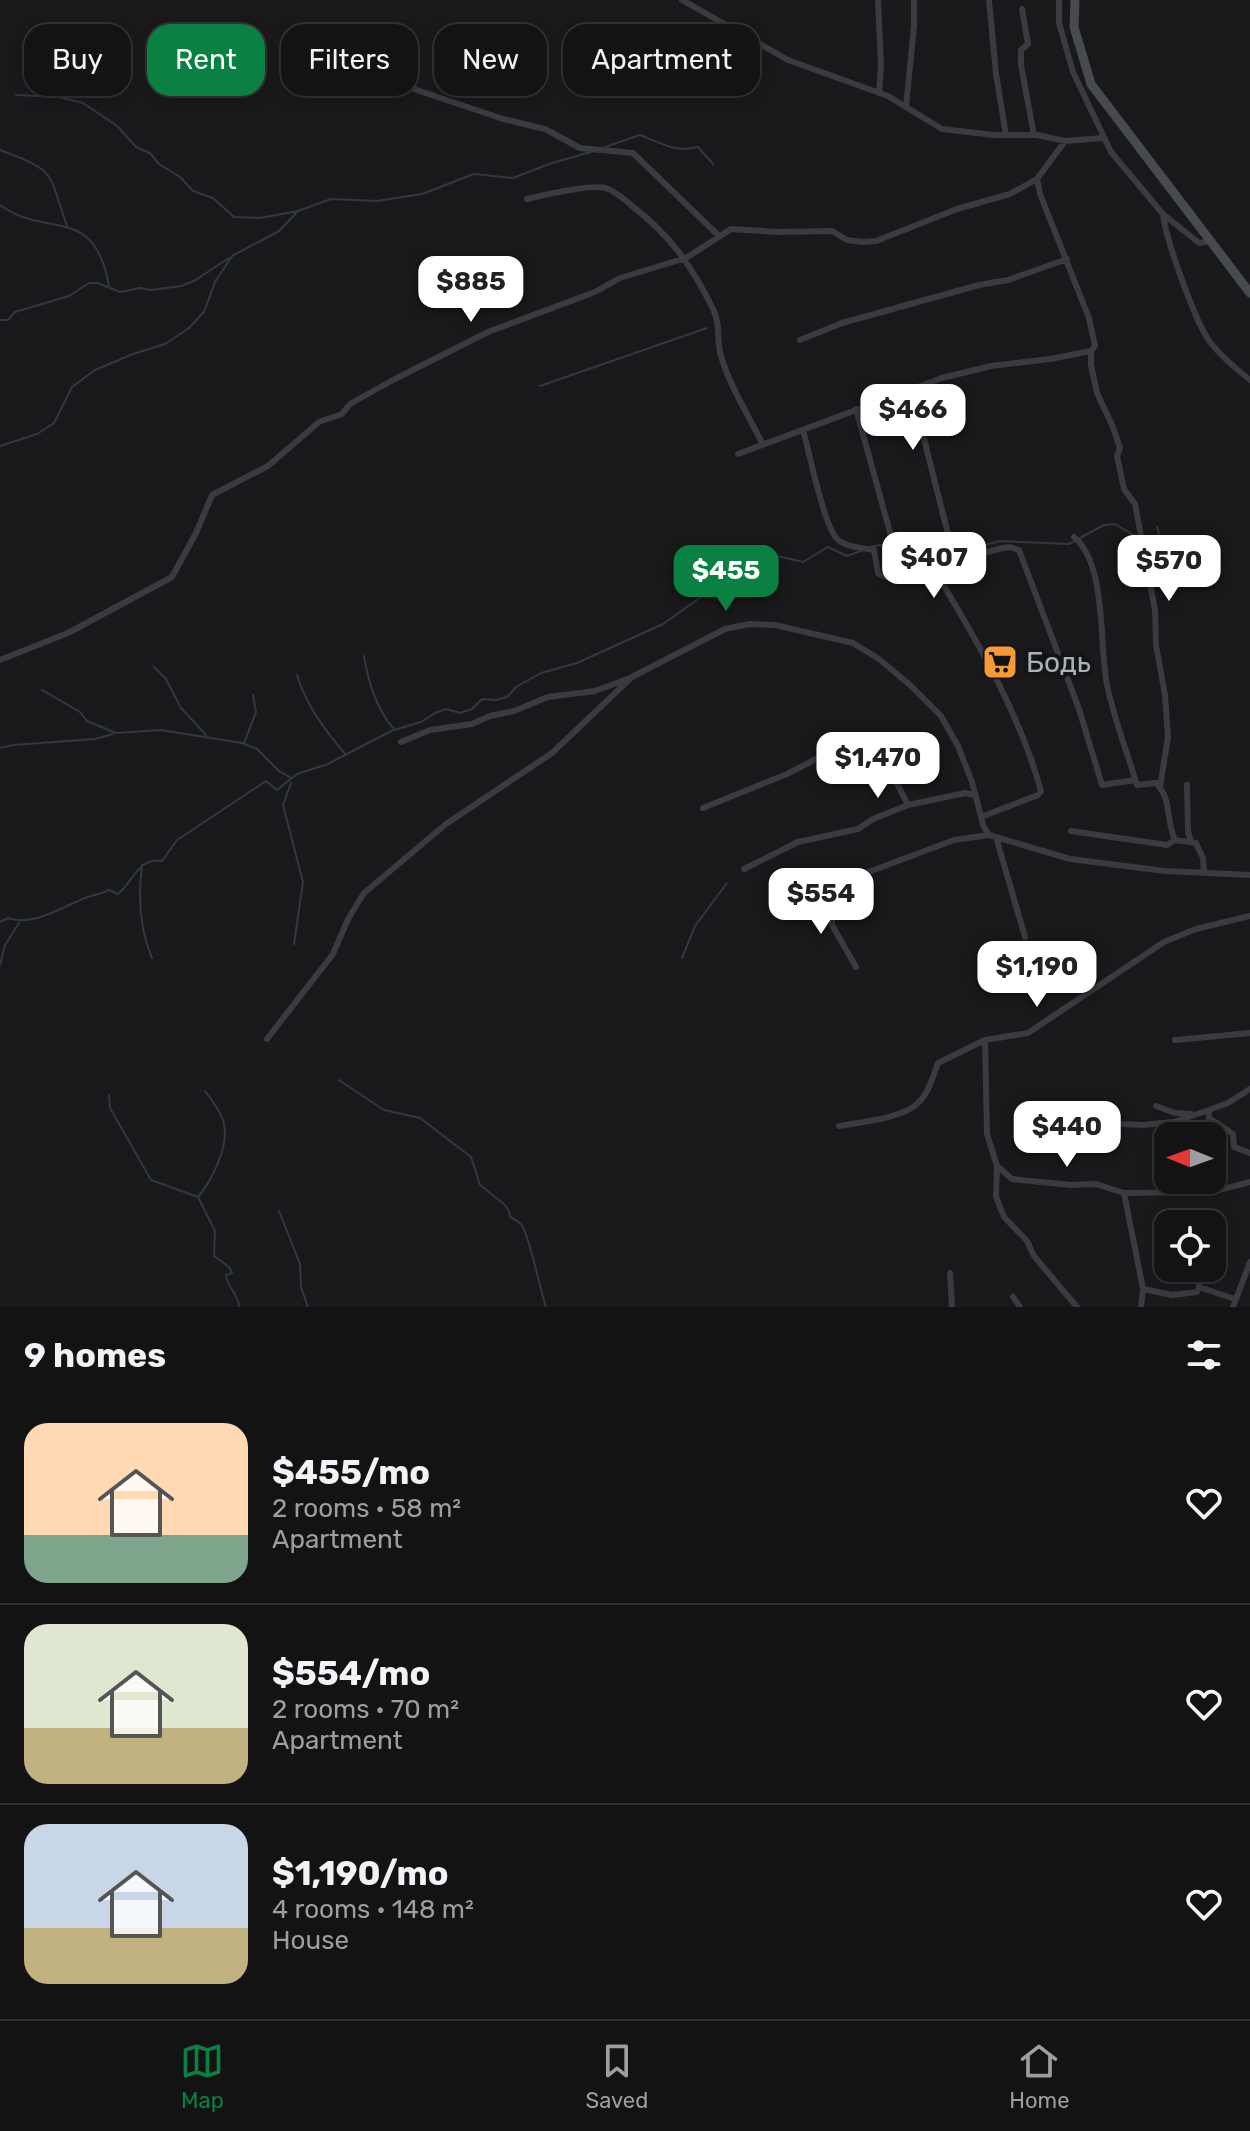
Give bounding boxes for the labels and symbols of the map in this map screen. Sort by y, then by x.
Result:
pin: $885 [424,256,518,324]
pin: $466 [866,384,960,452]
pin: $407 [887,532,981,600]
pin: $570 [1122,535,1216,603]
pin: $455 [679,545,773,613]
supermarket icon: Бодь [981,643,1019,681]
place label: Бодь [1026,646,1091,679]
pin: $1,470 [813,732,943,800]
pin: $554 [774,868,868,936]
pin: $1,190 [972,941,1102,1009]
pin: $440 [1020,1101,1114,1169]
north arrow [1154,1122,1226,1194]

